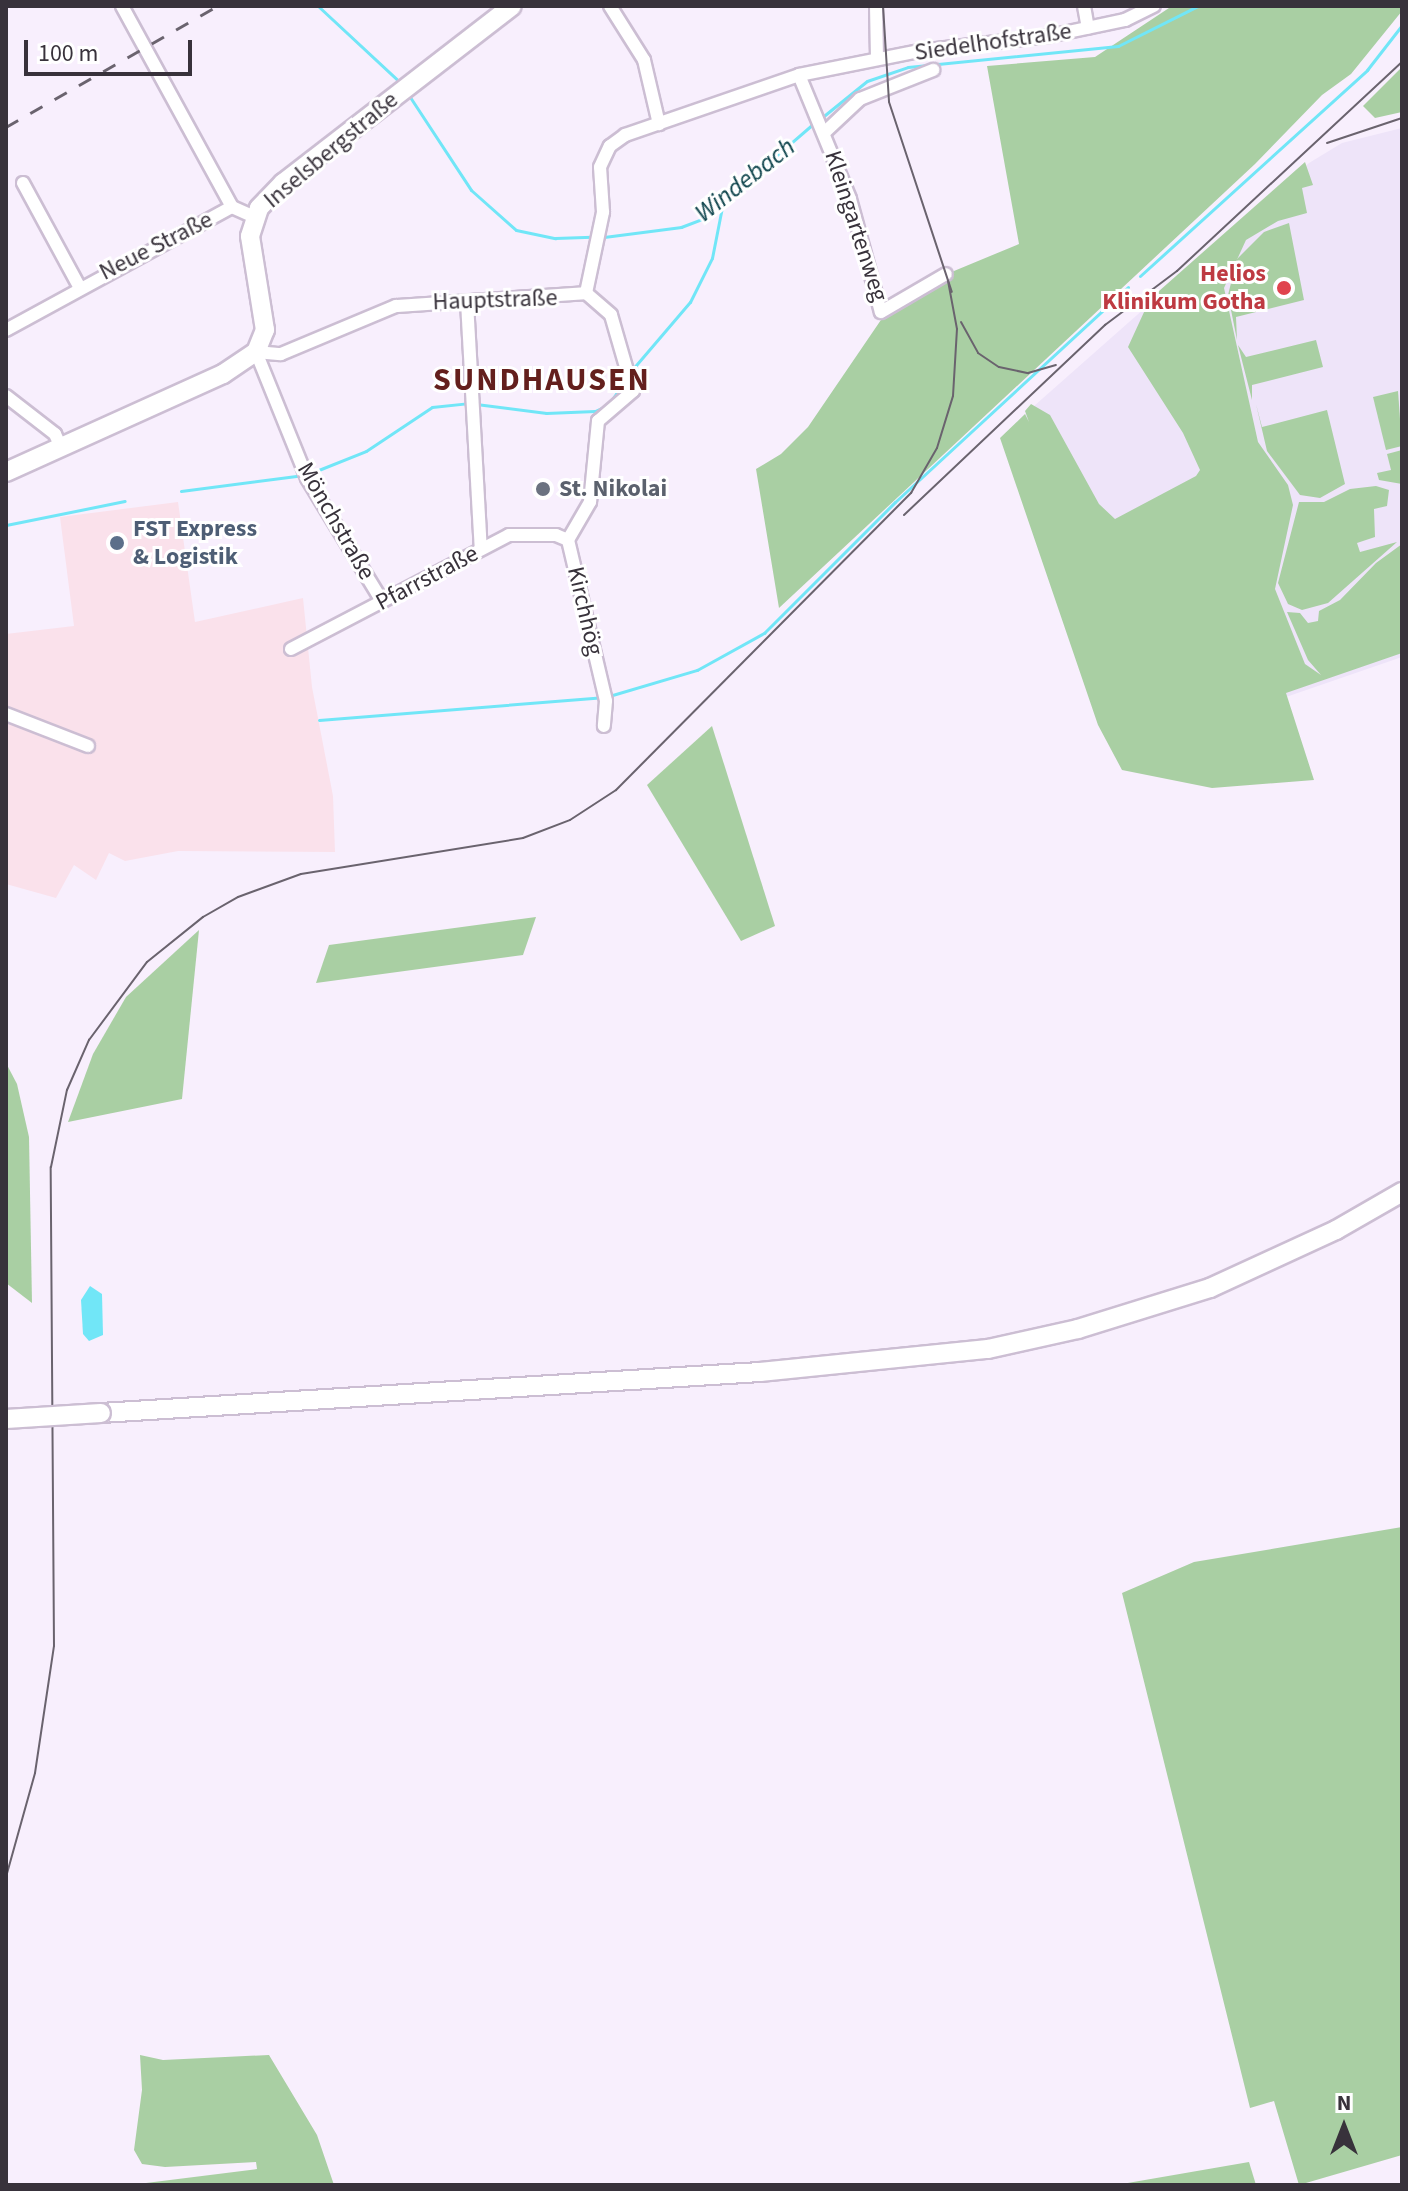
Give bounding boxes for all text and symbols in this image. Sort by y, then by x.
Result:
street label: Siedelhofstraße [913,17,1073,67]
scale bar [28,24,196,74]
text: 100 m [38,36,98,71]
street label: Inselsbergstraße [258,86,404,214]
water label: Windebach [689,131,801,229]
street label: Kleingartenweg [818,147,894,305]
street label: Neue Straße [95,205,217,287]
place label: Helios Klinikum Gotha [1102,260,1266,316]
marker: Helios Klinikum Gotha [1273,277,1295,299]
street label: Hauptstraße [432,283,558,317]
district label: SUNDHAUSEN [433,361,651,399]
street label: Mönchstraße [291,457,381,585]
place label: St. Nikolai [559,475,667,503]
marker: St. Nikolai [534,480,552,498]
place label: FST Express & Logistik [133,515,257,571]
marker: FST Express & Logistik [108,534,126,552]
street label: Pfarrstraße [371,539,483,617]
street label: Kirchhög [561,564,609,658]
north arrow [1304,2087,1384,2167]
text: N [1337,2087,1351,2119]

